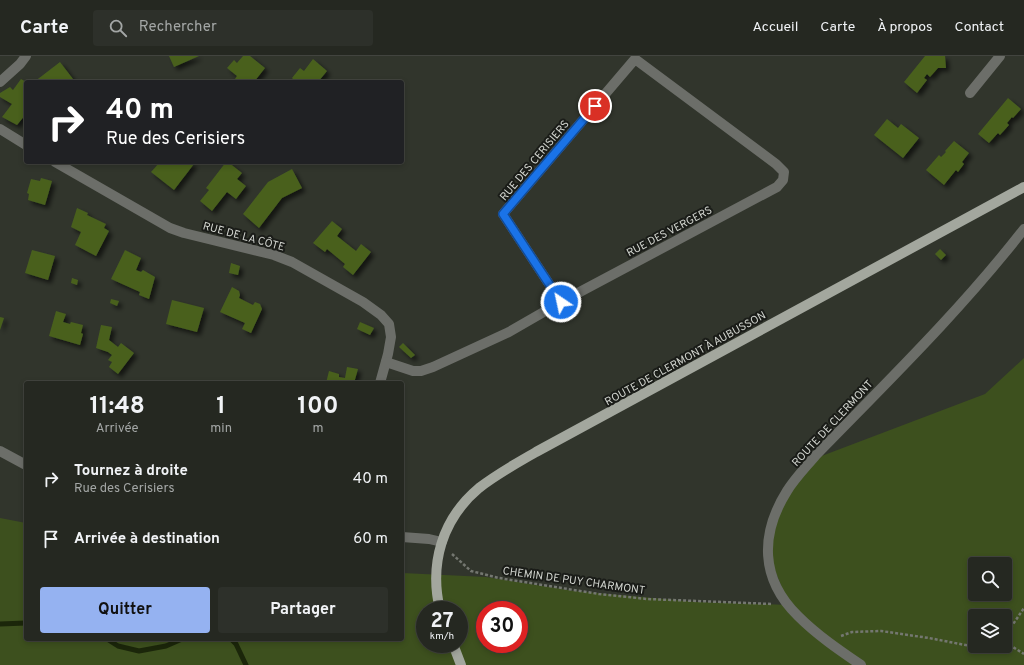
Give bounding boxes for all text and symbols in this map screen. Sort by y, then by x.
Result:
search box [93,10,373,46]
text: Carte [20,16,69,40]
icon: search [107,17,129,39]
text: Rechercher [139,18,217,37]
text: Accueil [752,19,798,36]
text: Carte [820,19,855,36]
text: À propos [877,19,933,36]
text: Contact [955,19,1004,36]
pin [578,89,612,123]
text: 40 m [106,93,174,129]
icon: arrive [584,95,606,117]
icon: right [40,96,92,148]
street label: RUE DES CERISIERS [497,117,573,204]
text: Rue des Cerisiers [106,128,245,151]
street label: RUE DES VERGERS [624,203,715,260]
street label: RUE DE LA CÔTE [201,218,286,255]
position arrow [540,281,582,323]
street label: ROUTE DE CLERMONT À AUBUSSON [602,308,769,409]
street label: ROUTE DE CLERMONT [789,378,876,470]
text: 11:48 [89,392,145,422]
text: 1 [216,392,226,422]
text: 100 [297,392,339,422]
text: Arrivée [96,421,139,437]
text: min [210,421,232,437]
text: m [312,421,323,437]
text: Tournez à droite [74,462,188,481]
icon: right [40,468,62,490]
text: 40 m [353,470,388,489]
text: Rue des Cerisiers [74,481,175,497]
icon: arrive [40,528,62,550]
text: Arrivée à destination [74,530,220,549]
text: 60 m [353,530,388,549]
map controls [968,557,1012,653]
button: search [968,557,1012,601]
street label: CHEMIN DE PUY CHARMONT [502,564,646,598]
button: Quitter [40,587,210,633]
button: Partager [218,587,388,633]
speed limit sign: 30 [476,601,528,653]
text: 27 [431,609,453,635]
button: layers [968,609,1012,653]
text: km/h [430,630,454,643]

